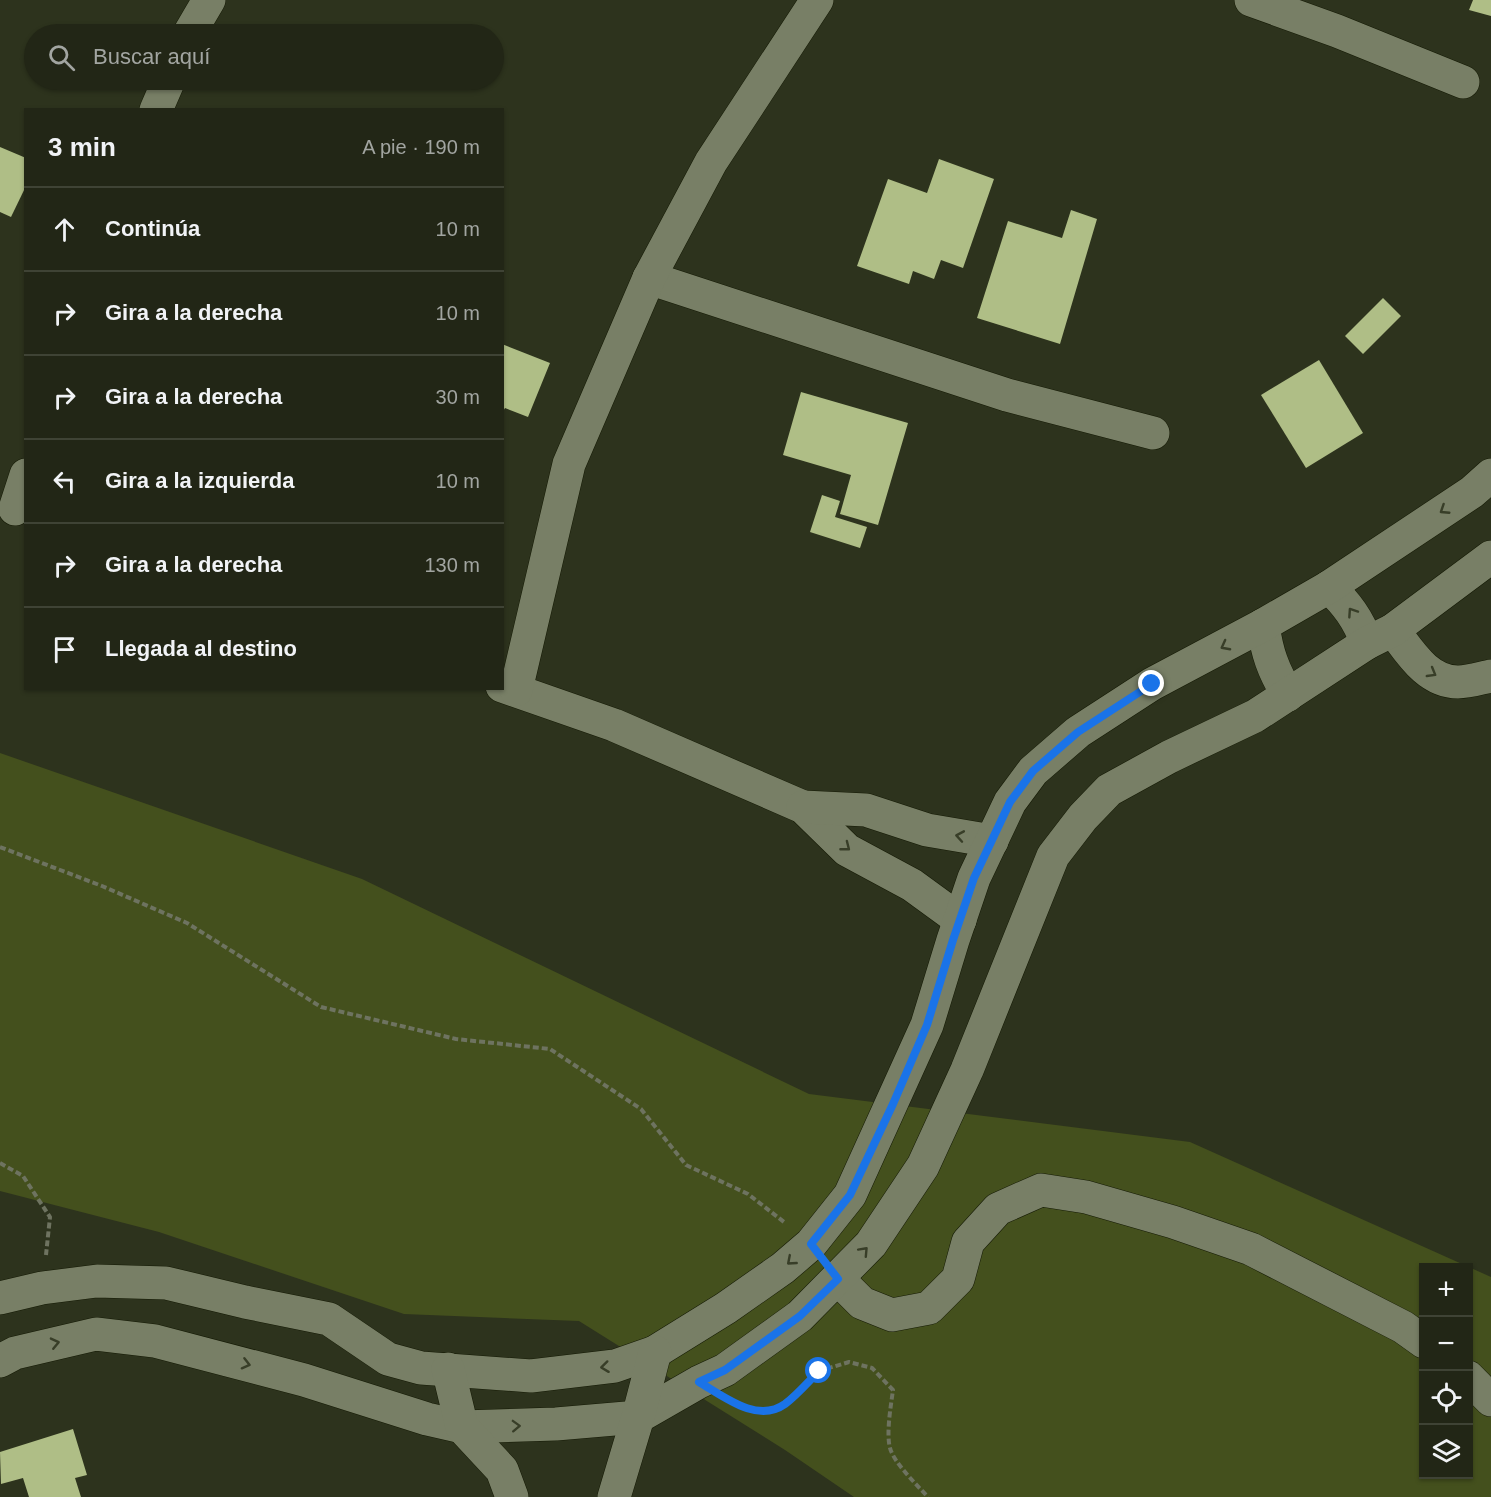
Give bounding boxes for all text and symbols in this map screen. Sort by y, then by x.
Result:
search box [24,24,504,90]
icon: search [45,41,78,74]
text: Buscar aquí [93,44,210,69]
text: 3 min [48,132,116,162]
text: A pie · 190 m [362,136,480,158]
icon: ahead [48,213,81,246]
text: Continúa [105,216,200,241]
text: 10 m [436,218,480,240]
icon: right [48,297,81,330]
text: Gira a la derecha [105,300,282,325]
text: 10 m [436,302,480,324]
icon: right [48,381,81,414]
text: Gira a la derecha [105,384,282,409]
text: 30 m [436,386,480,408]
icon: left [48,465,81,498]
text: Gira a la izquierda [105,468,295,493]
text: 10 m [436,470,480,492]
one-way arrow [1440,503,1451,514]
icon: right [48,549,81,582]
text: Gira a la derecha [105,552,282,577]
text: 130 m [424,554,480,576]
one-way arrow [1348,607,1359,618]
icon: arrive [48,633,81,666]
text: Llegada al destino [105,636,297,661]
one-way arrow [1220,638,1231,650]
one-way arrow [1426,666,1436,678]
route end [1138,670,1164,696]
one-way arrow [955,830,964,842]
one-way arrow [839,839,850,850]
one-way arrow [856,1248,867,1259]
one-way arrow [787,1254,798,1265]
map controls [1419,1263,1473,1479]
button: + [1419,1263,1473,1317]
button: − [1419,1317,1473,1371]
one-way arrow [50,1337,60,1350]
one-way arrow [240,1357,250,1370]
route start [805,1357,831,1383]
one-way arrow [600,1360,610,1373]
button: locate [1419,1371,1473,1425]
one-way arrow [511,1419,520,1432]
button: layers [1419,1425,1473,1479]

